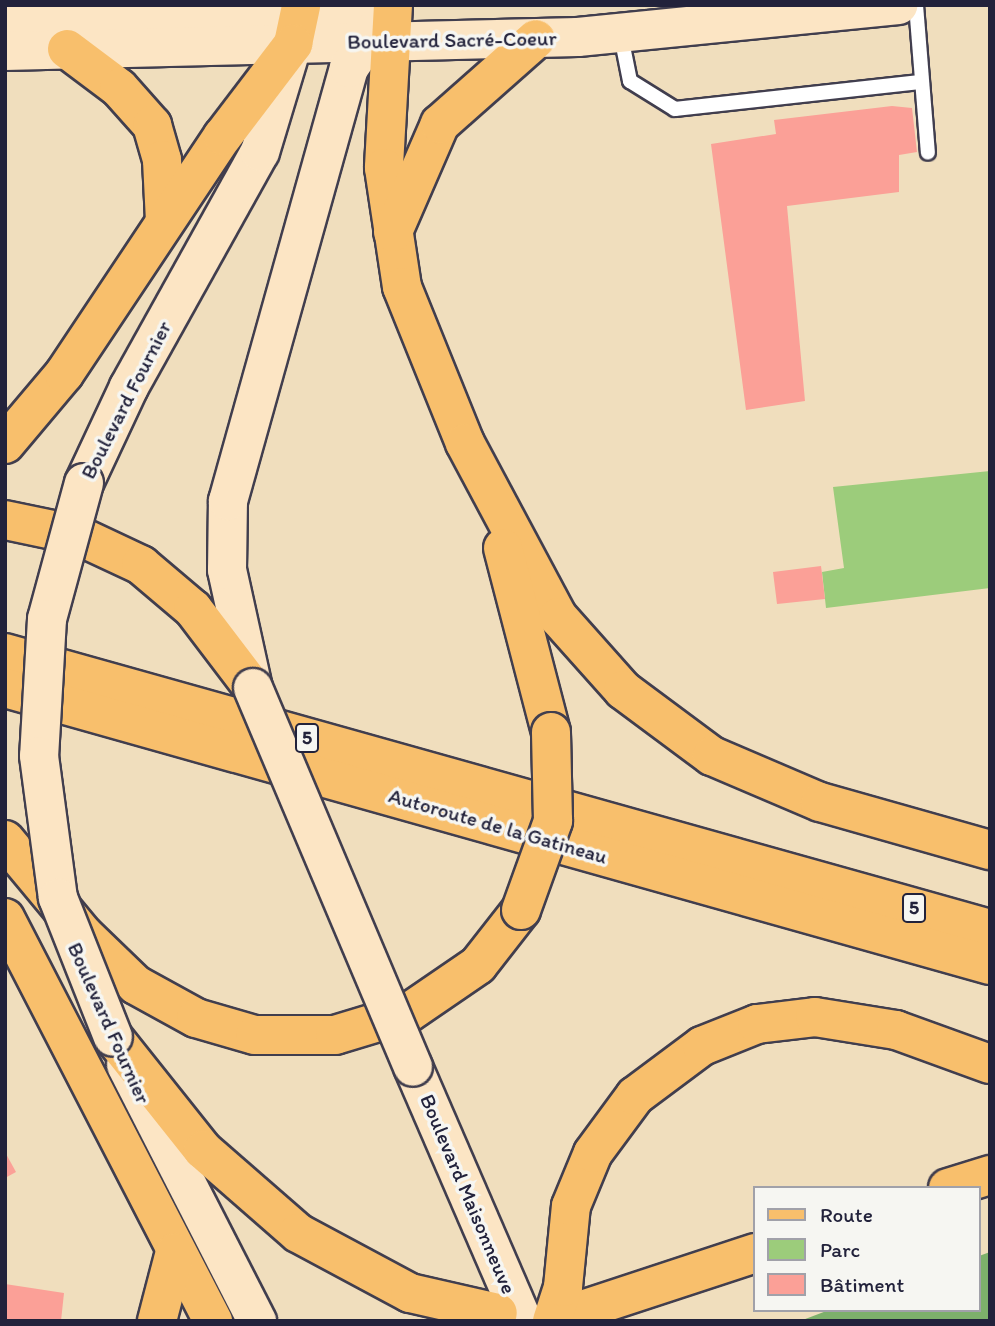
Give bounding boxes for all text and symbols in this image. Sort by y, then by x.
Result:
street label: Boulevard Sacré-Coeur [347,26,557,54]
street label: Boulevard Fournier [76,317,176,483]
road number: 5 [295,722,319,754]
street label: Autoroute de la Gatineau [386,783,610,869]
road number: 5 [902,893,926,924]
street label: Boulevard Fournier [62,939,156,1107]
street label: Boulevard Maisonneuve [415,1090,521,1298]
legend [754,1186,981,1312]
text: Route [820,1202,873,1227]
text: Parc [820,1237,860,1262]
text: Bâtiment [820,1272,904,1297]

